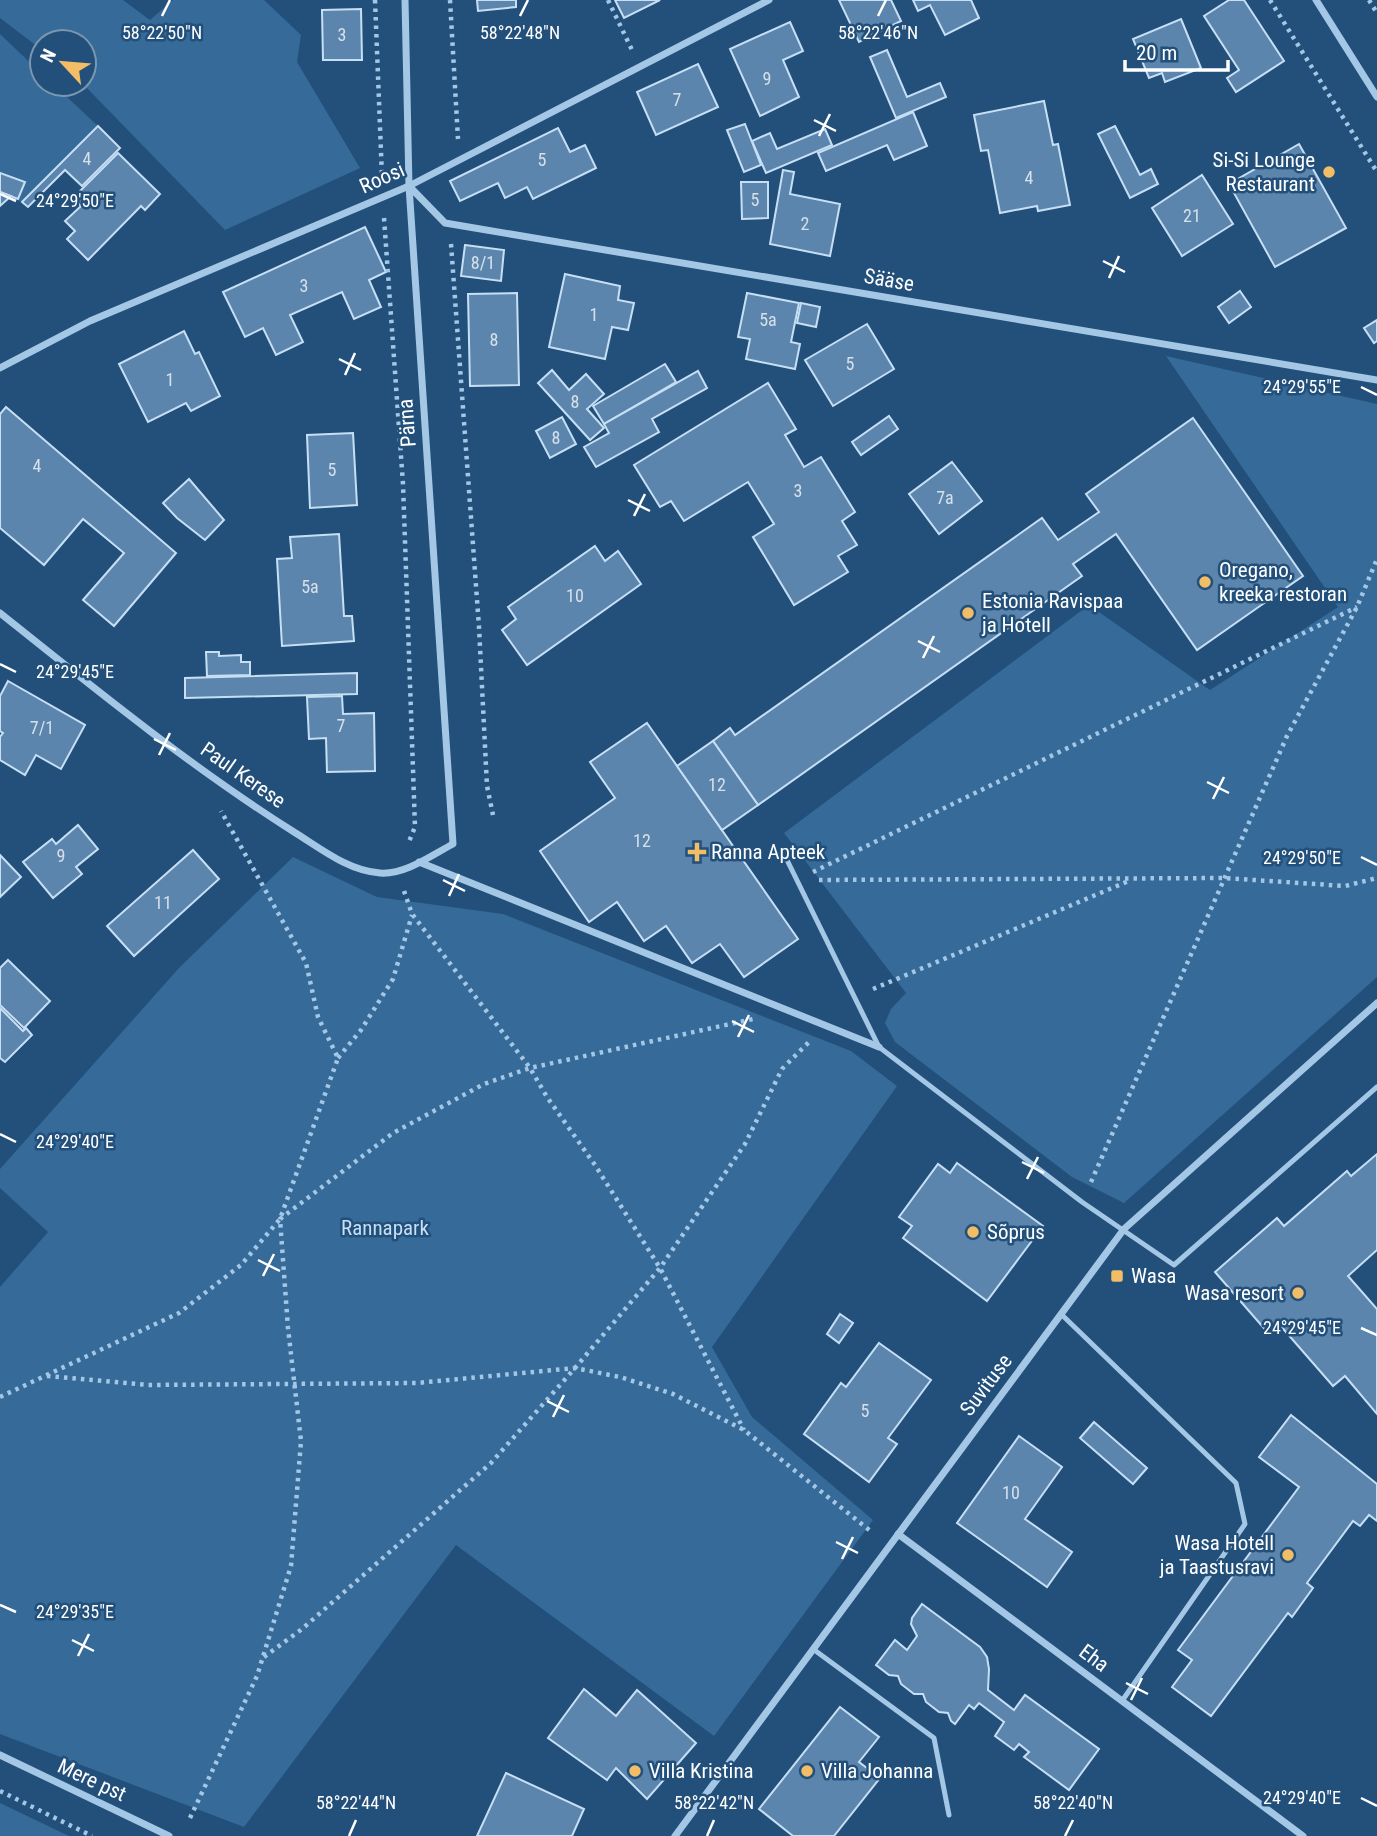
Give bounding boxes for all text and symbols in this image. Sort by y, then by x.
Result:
text: 58°22'50"N [122,22,202,43]
text: 58°22'48"N [480,22,560,43]
text: 58°22'46"N [838,22,918,43]
house number: 3 [338,24,346,45]
north arrow [28,28,98,98]
scale bar [1125,28,1228,72]
text: 20 m [1136,41,1177,65]
text: N [35,45,61,66]
house number: 9 [763,68,771,89]
house number: 7 [673,89,682,110]
house number: 4 [83,148,92,169]
place label: Si-Si Lounge Restaurant [1213,148,1315,196]
house number: 5 [538,149,547,170]
street label: Roosi [356,158,408,198]
marker: Si-Si Lounge Restaurant [1321,164,1337,180]
house number: 4 [1025,167,1034,188]
house number: 5 [751,189,760,210]
text: 24°29'50"E [36,190,114,211]
house number: 21 [1183,205,1201,226]
house number: 2 [801,213,810,234]
house number: 8/1 [471,252,495,273]
street label: Sääse [862,264,916,296]
house number: 3 [300,275,308,296]
house number: 1 [590,304,598,325]
house number: 5a [759,309,777,330]
house number: 8 [490,329,498,350]
house number: 5 [846,353,855,374]
house number: 1 [166,369,174,390]
text: 24°29'55"E [1263,376,1341,397]
house number: 8 [571,391,579,412]
street label: Pärna [393,398,421,448]
house number: 8 [552,427,560,448]
house number: 4 [33,455,42,476]
house number: 5 [328,459,337,480]
house number: 3 [794,480,802,501]
house number: 7a [936,487,954,508]
place label: Oregano, kreeka restoran [1219,558,1347,606]
marker: Oregano, kreeka restoran [1197,574,1213,590]
house number: 5a [301,576,319,597]
house number: 10 [566,585,584,606]
place label: Estonia Ravispaa ja Hotell [981,589,1123,637]
marker: Estonia Ravispaa ja Hotell [960,605,976,621]
text: 24°29'45"E [36,661,114,682]
house number: 7 [337,715,346,736]
house number: 7/1 [30,717,54,738]
street label: Paul Kerese [196,737,290,813]
house number: 12 [708,774,726,795]
house number: 12 [633,830,651,851]
place label: Ranna Apteek [711,840,826,864]
marker: Ranna Apteek [689,844,705,860]
house number: 9 [57,845,65,866]
text: 24°29'50"E [1263,847,1341,868]
house number: 11 [154,892,172,913]
text: 24°29'40"E [36,1131,114,1152]
park label: Rannapark [341,1216,429,1240]
place label: Sõprus [987,1220,1045,1244]
marker: Sõprus [965,1224,981,1240]
place label: Wasa [1131,1264,1176,1288]
marker: Wasa [1109,1268,1125,1284]
place label: Wasa resort [1185,1281,1284,1305]
marker: Wasa resort [1290,1285,1306,1301]
text: 24°29'45"E [1263,1317,1341,1338]
street label: Suvituse [955,1349,1017,1420]
house number: 5 [861,1400,870,1421]
house number: 10 [1002,1482,1020,1503]
place label: Wasa Hotell ja Taastusravi [1159,1531,1274,1579]
marker: Wasa Hotell ja Taastusravi [1280,1547,1296,1563]
text: 24°29'35"E [36,1601,114,1622]
street label: Eha [1075,1639,1113,1677]
street label: Mere pst [54,1754,130,1806]
place label: Villa Kristina [649,1759,754,1783]
place label: Villa Johanna [821,1759,933,1783]
marker: Villa Kristina [627,1763,643,1779]
marker: Villa Johanna [799,1763,815,1779]
text: 24°29'40"E [1263,1787,1341,1808]
text: 58°22'44"N [316,1792,396,1813]
text: 58°22'42"N [674,1792,754,1813]
text: 58°22'40"N [1033,1792,1113,1813]

